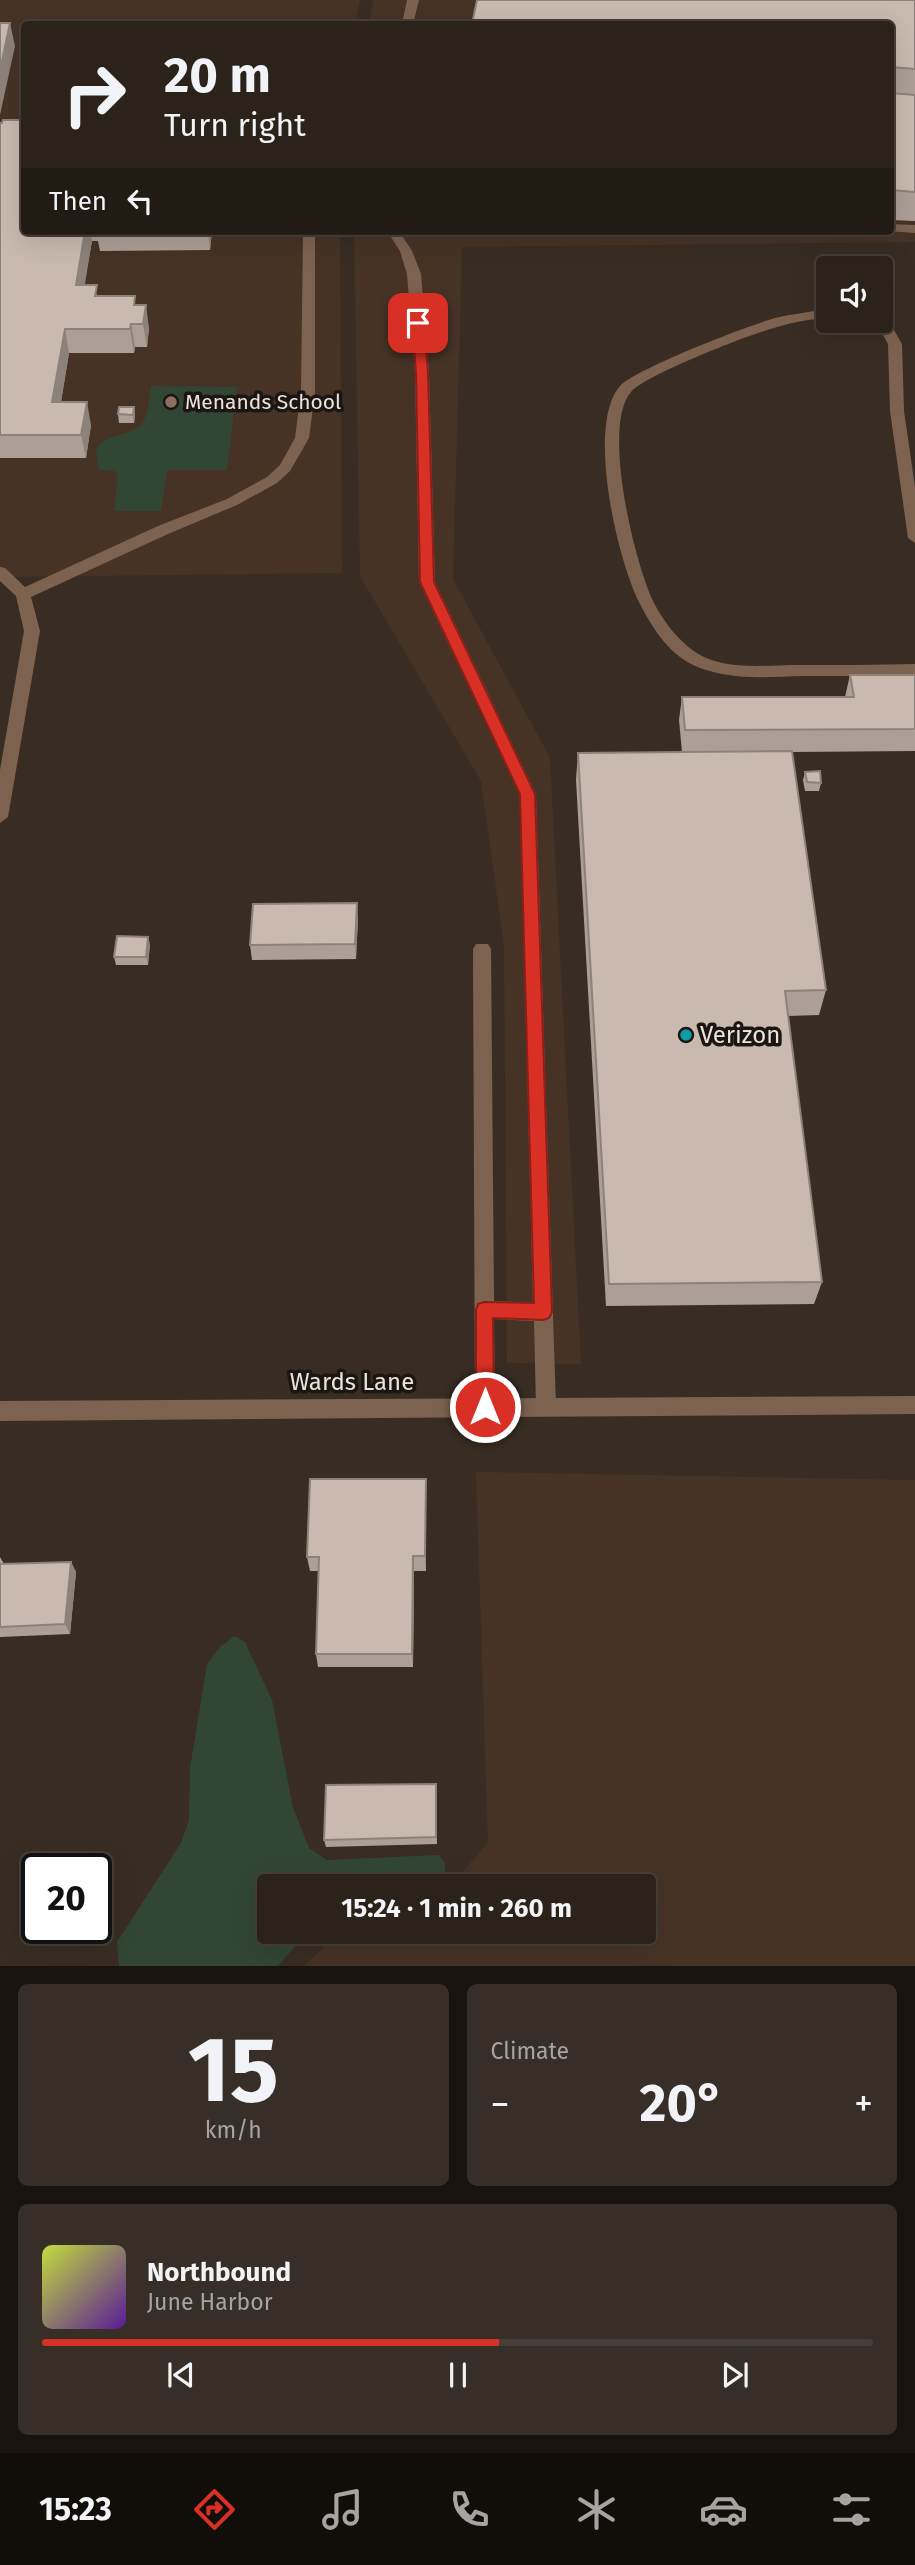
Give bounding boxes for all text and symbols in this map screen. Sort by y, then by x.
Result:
text: 20 m [164,46,271,105]
icon: right [49,49,140,140]
text: Turn right [164,106,306,144]
icon: left [121,182,159,220]
text: Then [49,186,107,217]
map controls [816,256,893,333]
button: sound [816,256,893,333]
pin [388,293,448,353]
icon: arrive [399,304,437,342]
place label: Menands School [185,389,341,415]
marker: Menands School [163,394,179,410]
place label: Verizon [700,1021,780,1049]
marker: Verizon [678,1027,694,1043]
street label: Wards Lane [290,1368,414,1396]
position arrow [448,1370,522,1444]
speed limit sign: 20 [21,1853,112,1944]
text: 15:24 · 1 min · 260 m [341,1893,572,1924]
text: 15 [188,2016,279,2125]
text: Climate [491,2037,569,2065]
text: 20° [640,2072,724,2135]
text: − [491,2081,510,2127]
text: + [854,2081,873,2127]
text: km/h [205,2116,262,2144]
text: Northbound [147,2257,291,2288]
text: June Harbor [147,2288,273,2316]
icon: previous [162,2356,200,2394]
icon: pause [439,2356,477,2394]
icon: next [716,2356,754,2394]
icon: directions [190,2485,239,2534]
icon: music [318,2485,367,2534]
icon: phone [445,2485,494,2534]
icon: climate [572,2485,621,2534]
icon: car [699,2485,748,2534]
icon: filters [827,2485,876,2534]
text: 15:23 [39,2490,112,2528]

